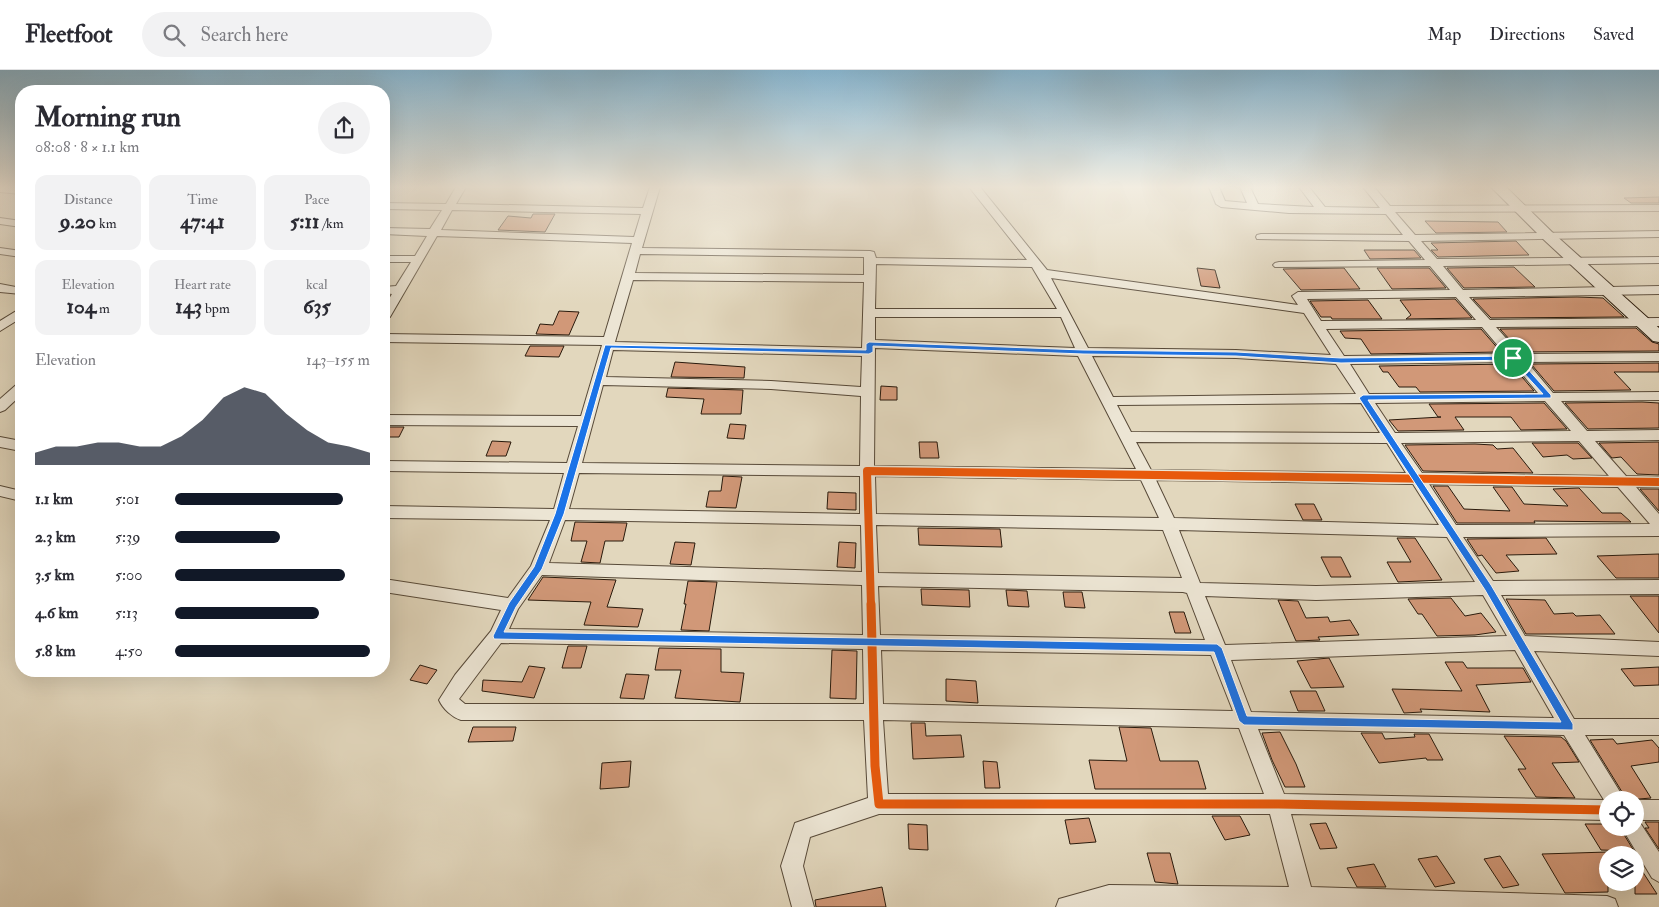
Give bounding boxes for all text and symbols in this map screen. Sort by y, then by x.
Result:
search box [142,12,492,57]
text: Fleetfoot [25,19,112,50]
icon: search [160,21,188,49]
text: Search here [200,23,288,47]
text: Map [1428,23,1461,46]
text: Directions [1489,23,1565,46]
text: Saved [1593,23,1634,46]
text: Morning run [35,100,181,135]
button: share [318,102,370,154]
text: 08:08 · 8 × 1.1 km [35,137,139,157]
text: Distance [64,191,113,208]
text: Time [187,191,218,208]
text: Pace [304,191,329,208]
text: 9.20 [60,208,96,235]
text: 47:41 [180,208,225,235]
text: 5:11 [290,208,319,235]
text: km [96,215,117,232]
text: /km [319,215,344,232]
text: Elevation [61,276,115,293]
text: Heart rate [174,276,231,293]
text: kcal [306,276,328,293]
text: 104 [67,293,96,320]
text: 143 [175,293,202,320]
text: 635 [303,293,331,320]
text: m [96,300,110,317]
text: bpm [202,300,230,317]
pin [1492,337,1534,379]
icon: arrive [1499,344,1527,372]
text: Elevation [35,350,96,370]
text: 143–155 m [306,350,370,370]
text: 1.1 km [35,489,73,509]
text: 5:01 [115,489,140,509]
text: 2.3 km [35,527,76,547]
text: 5:39 [115,527,140,547]
text: 3.5 km [35,565,74,585]
text: 5:00 [115,565,142,585]
text: 4.6 km [35,603,79,623]
text: 5:13 [115,603,138,623]
text: 5.8 km [35,641,76,661]
text: 4:50 [115,641,143,661]
map controls [1599,791,1644,891]
button: locate [1599,791,1644,836]
button: layers [1599,846,1644,891]

